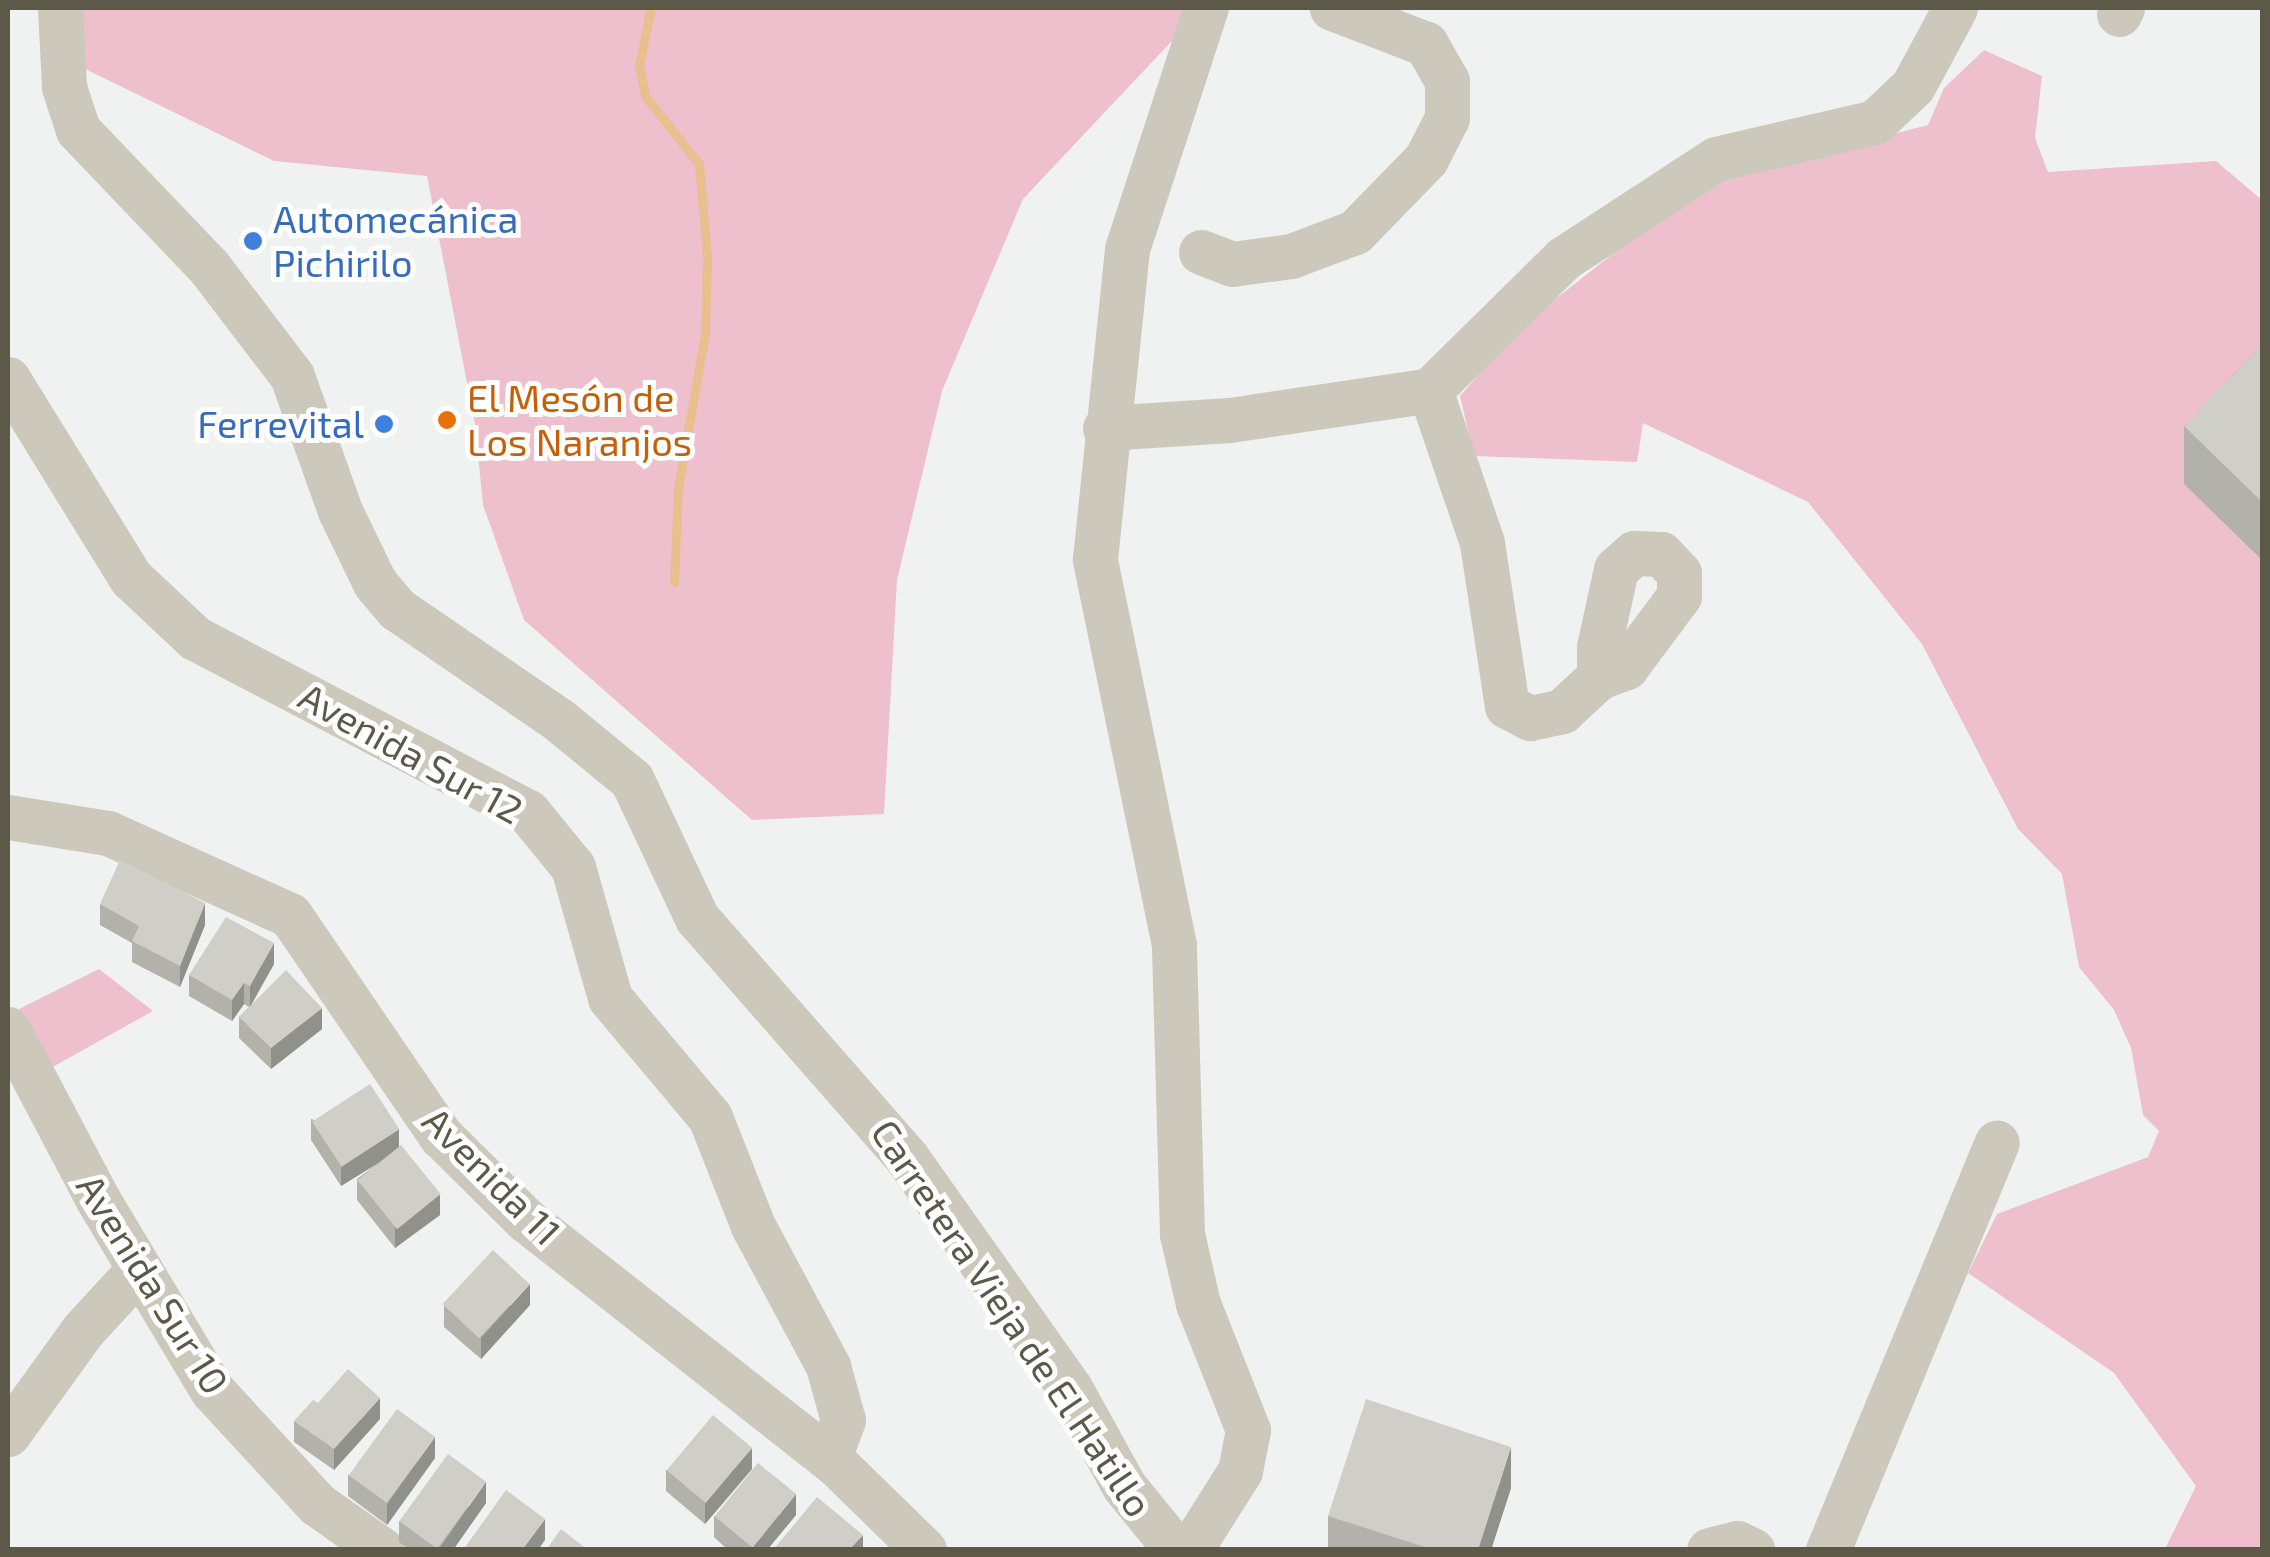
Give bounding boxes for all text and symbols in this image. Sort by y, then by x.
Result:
place label: Automecánica Pichirilo [273,196,518,286]
marker: Automecánica Pichirilo [242,230,264,252]
place label: El Mesón de Los Naranjos [467,375,692,464]
place label: Ferrevital [197,401,364,447]
marker: El Mesón de Los Naranjos [436,409,458,431]
marker: Ferrevital [373,413,395,435]
street label: Avenida Sur 12 [291,673,531,833]
street label: Avenida 11 [414,1098,570,1254]
street label: Carretera Vieja de El Hatillo [862,1110,1162,1526]
street label: Avenida Sur 10 [67,1166,239,1402]

